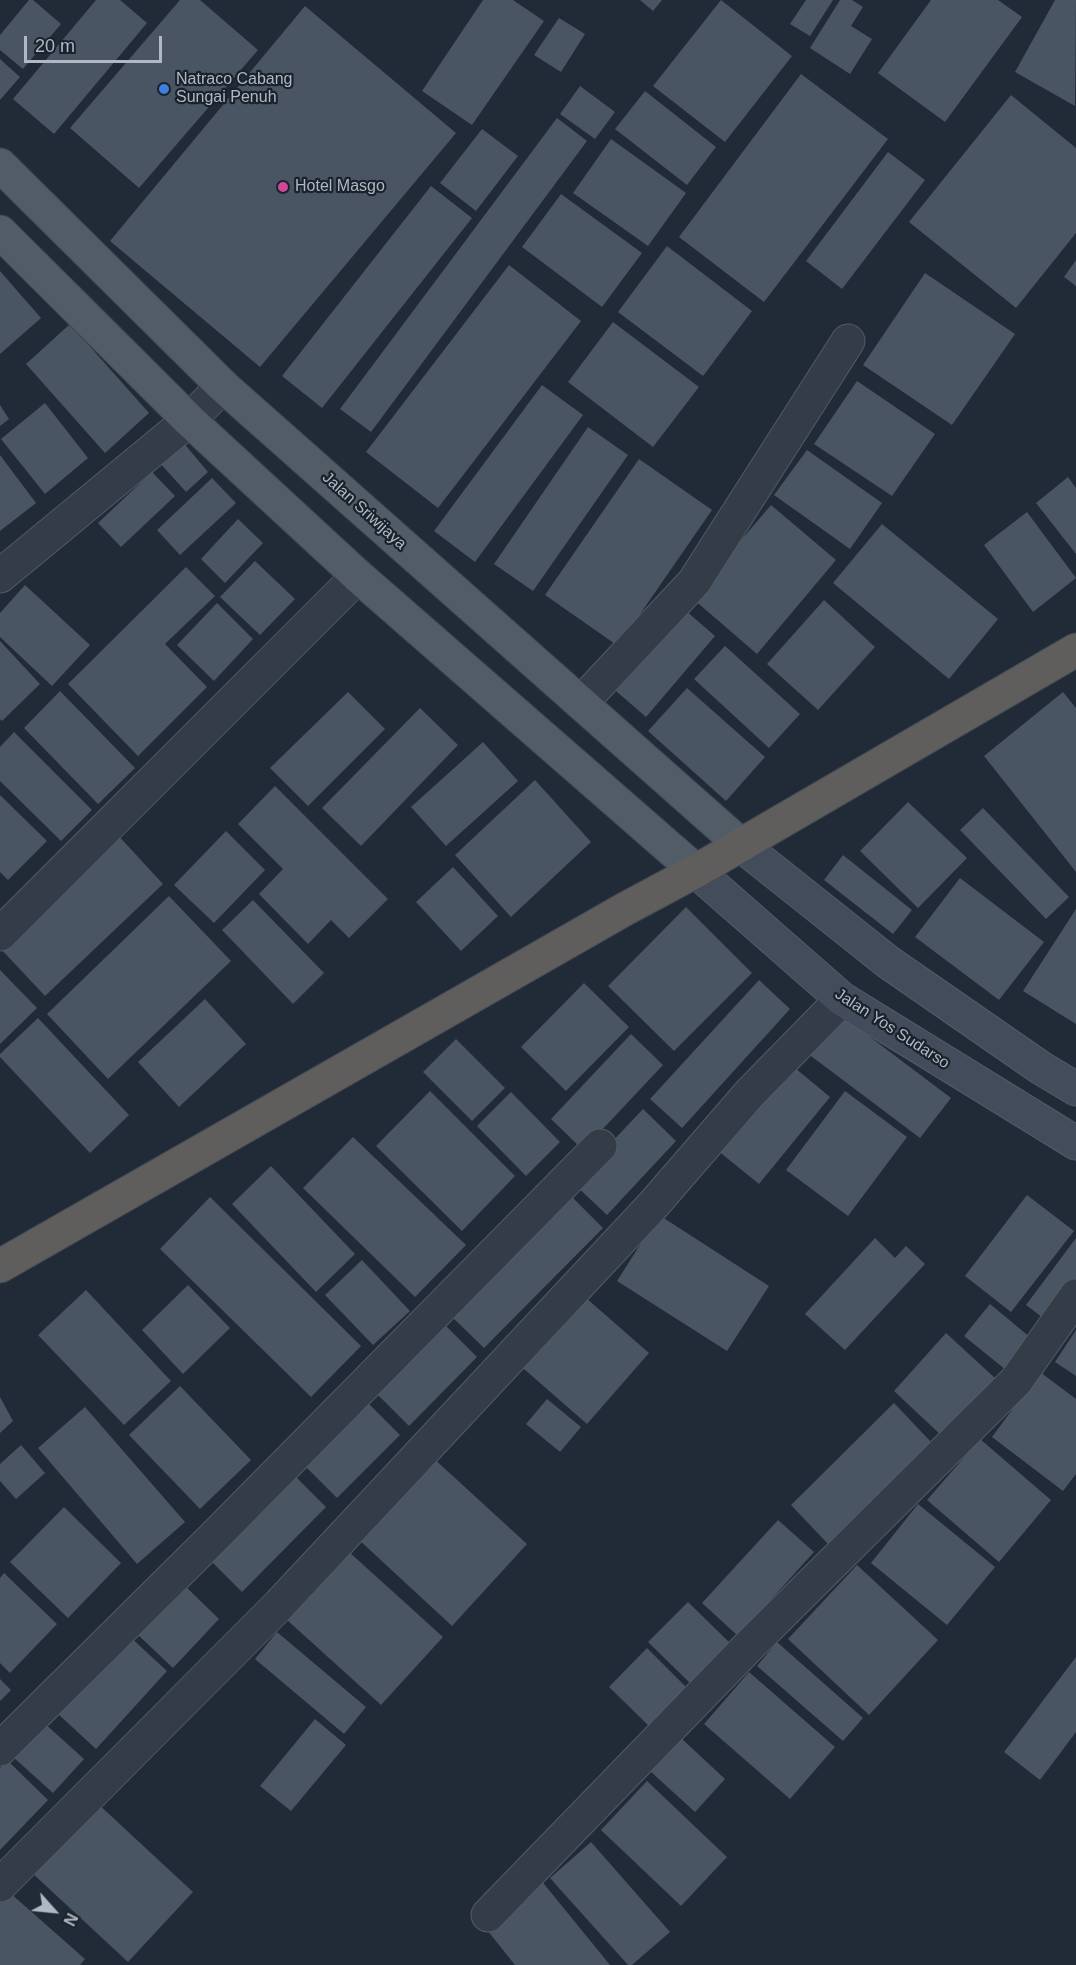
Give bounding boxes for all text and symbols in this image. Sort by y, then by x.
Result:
scale bar [27,24,165,62]
text: 20 m [35,36,75,56]
place label: Natraco Cabang Sungai Penuh [176,70,293,108]
marker: Natraco Cabang Sungai Penuh [157,82,171,96]
place label: Hotel Masgo [295,177,385,197]
marker: Hotel Masgo [276,180,290,194]
street label: Jalan Sriwijaya [318,468,410,554]
street label: Jalan Yos Sudarso [831,985,953,1073]
north arrow [24,1881,84,1941]
text: N [60,1910,81,1928]

